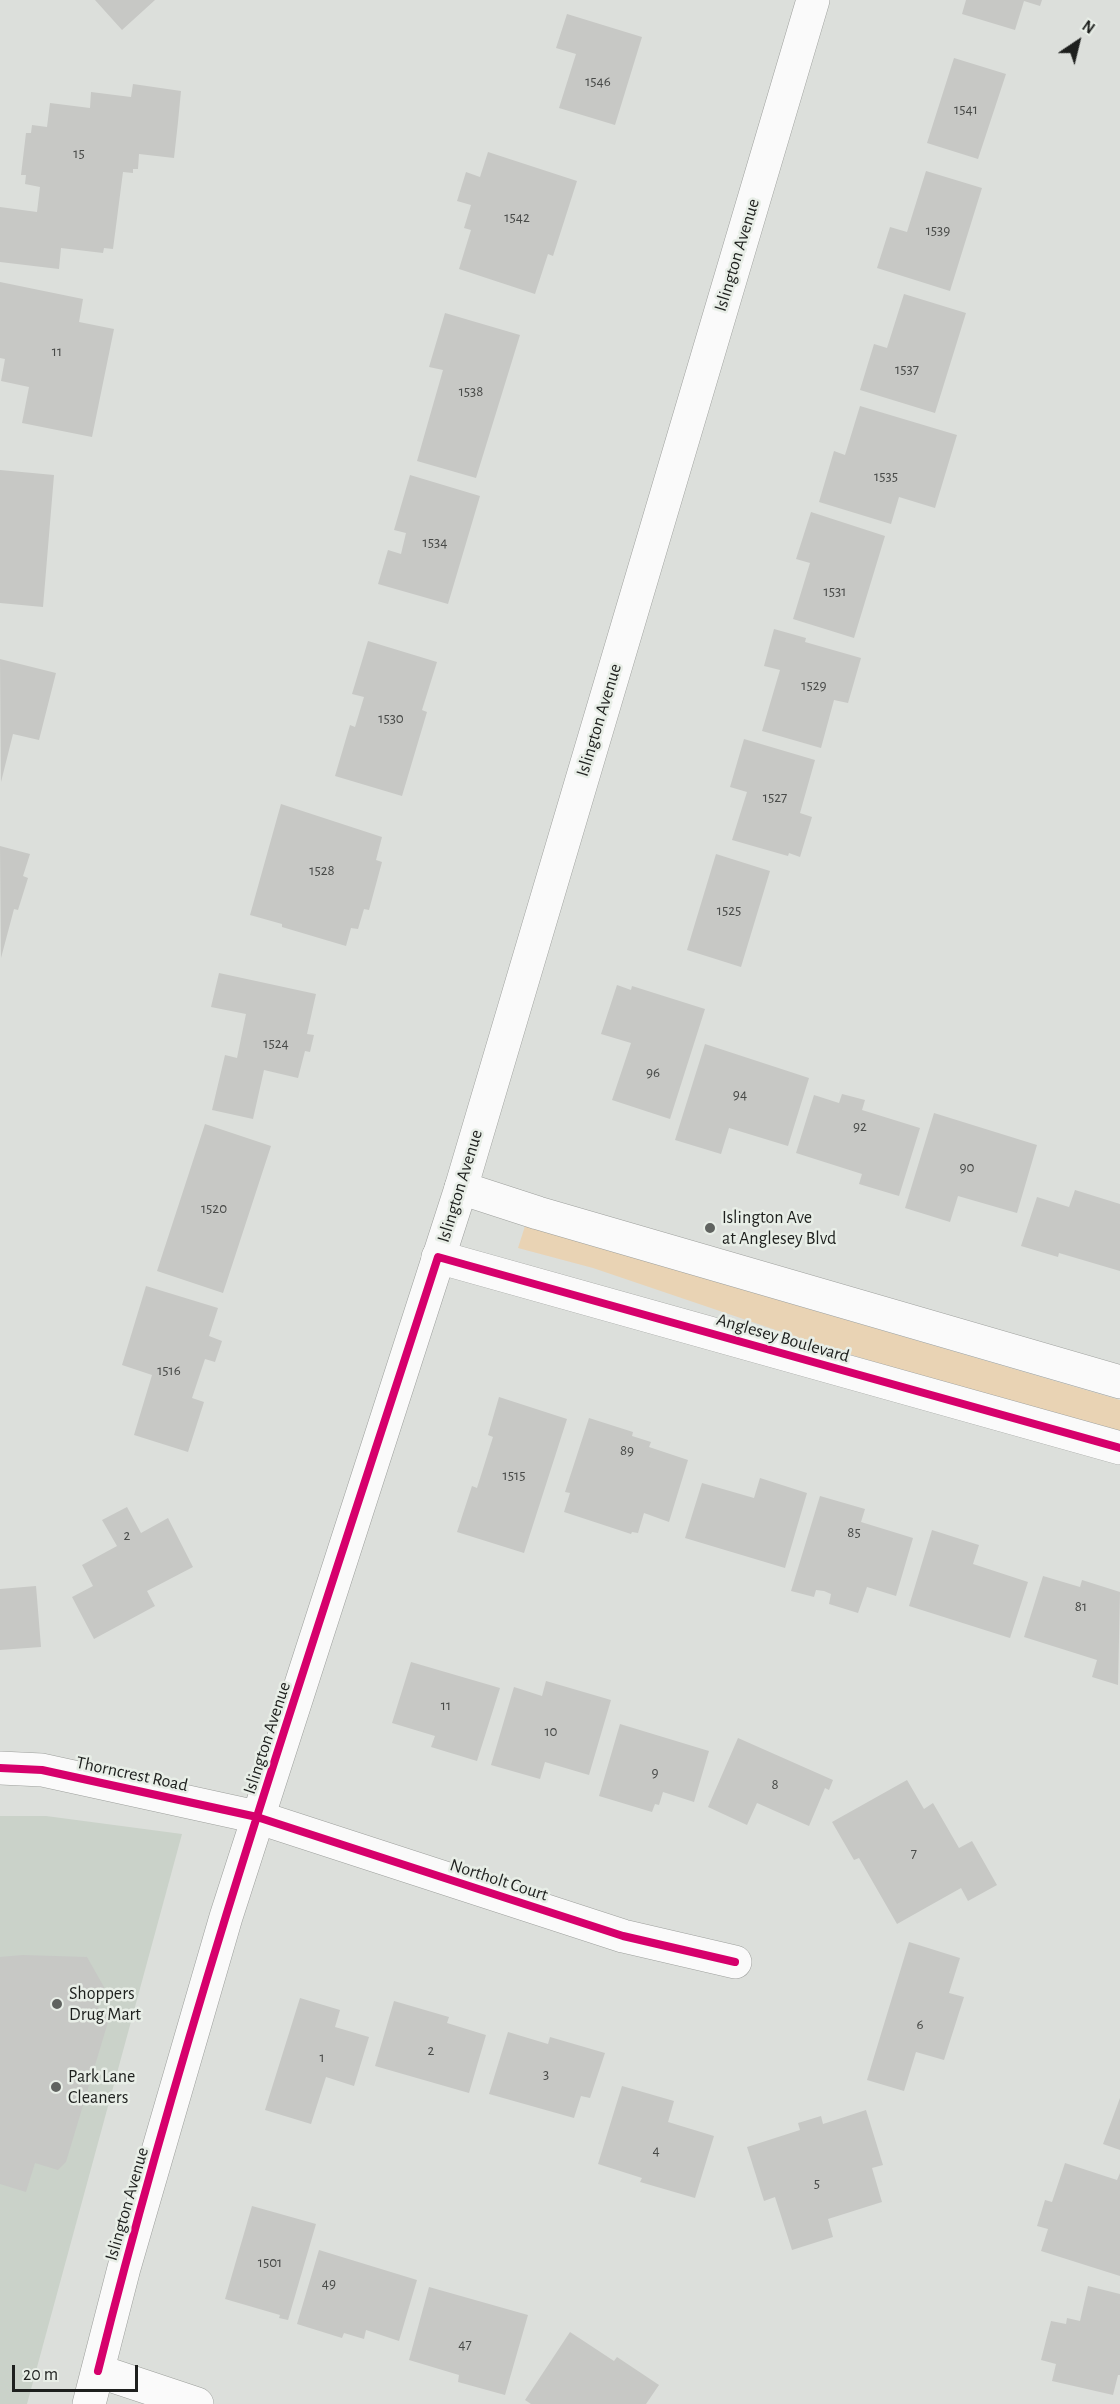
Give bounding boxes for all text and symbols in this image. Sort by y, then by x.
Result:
north arrow [1048,12,1108,72]
text: N [1079,18,1097,37]
house number: 1546 [585,72,611,90]
house number: 1541 [954,100,978,118]
house number: 15 [73,144,85,162]
street label: Islington Avenue [710,196,764,314]
house number: 1542 [504,208,530,226]
house number: 1539 [926,221,950,239]
house number: 11 [52,342,62,360]
house number: 1537 [895,360,919,378]
house number: 1538 [459,382,483,400]
house number: 1535 [874,467,898,485]
house number: 1534 [423,533,447,551]
house number: 1531 [824,582,846,600]
street label: Islington Avenue [572,661,626,779]
house number: 1529 [801,676,827,694]
house number: 1530 [378,709,404,727]
house number: 1527 [763,788,787,806]
house number: 1528 [309,861,335,879]
house number: 1525 [717,901,741,919]
house number: 1524 [263,1034,289,1052]
house number: 96 [646,1063,660,1081]
house number: 94 [733,1085,747,1103]
house number: 92 [853,1117,867,1135]
street label: Islington Avenue [433,1127,487,1245]
house number: 90 [960,1158,974,1176]
house number: 1520 [201,1199,227,1217]
place label: Islington Ave at Anglesey Blvd [722,1207,836,1250]
marker: Islington Ave at Anglesey Blvd [703,1221,717,1235]
street label: Anglesey Boulevard [714,1309,852,1367]
house number: 1516 [157,1361,181,1379]
house number: 89 [620,1441,634,1459]
house number: 1515 [503,1466,525,1484]
house number: 85 [847,1523,861,1541]
house number: 2 [124,1526,130,1544]
house number: 81 [1075,1597,1087,1615]
street label: Islington Avenue [239,1679,295,1797]
house number: 11 [441,1696,451,1714]
house number: 10 [544,1722,558,1740]
street label: Thorncrest Road [74,1752,190,1796]
house number: 9 [651,1763,659,1781]
house number: 8 [771,1775,779,1793]
house number: 7 [911,1844,917,1862]
street label: Northolt Court [447,1854,551,1906]
place label: Shoppers Drug Mart [69,1983,141,2026]
marker: Shoppers Drug Mart [50,1997,64,2011]
house number: 6 [916,2015,924,2033]
house number: 2 [428,2041,434,2059]
house number: 1 [319,2048,325,2066]
house number: 3 [543,2065,549,2083]
place label: Park Lane Cleaners [68,2066,135,2108]
marker: Park Lane Cleaners [49,2080,63,2094]
house number: 4 [652,2141,660,2159]
street label: Islington Avenue [101,2145,153,2263]
house number: 5 [814,2174,820,2192]
house number: 1501 [258,2253,282,2271]
house number: 49 [322,2274,336,2292]
house number: 47 [458,2335,472,2353]
scale bar [15,2353,141,2391]
text: 20 m [23,2366,58,2384]

